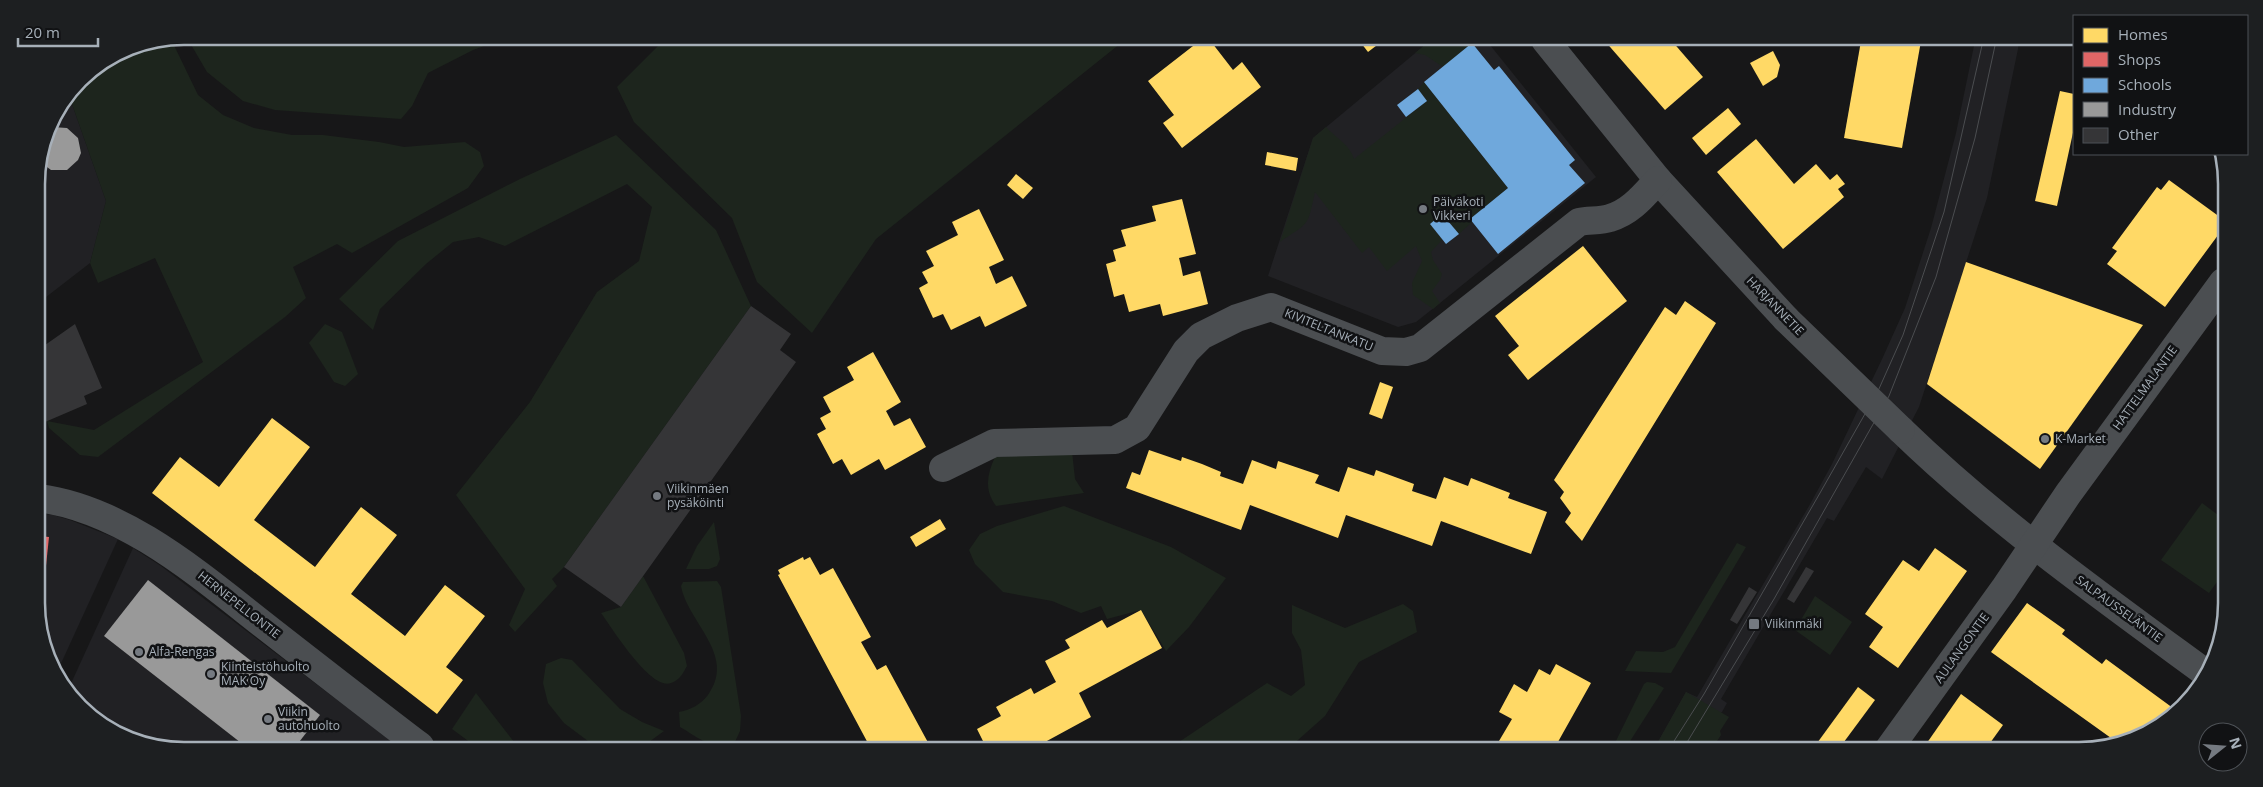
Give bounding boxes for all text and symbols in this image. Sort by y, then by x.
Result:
scale bar [18,15,98,47]
legend [2073,15,2248,155]
text: 20 m [25,22,60,42]
text: Homes [2118,24,2168,44]
text: Shops [2118,49,2161,69]
text: Schools [2118,74,2172,94]
text: Industry [2118,99,2176,119]
text: Other [2118,124,2159,144]
place label: Päiväkoti Vikkeri [1433,193,1483,224]
marker: Päiväkoti Vikkeri [1417,203,1429,215]
street label: HARJANNETIE [1743,272,1808,339]
street label: KIVITELTANKATU [1282,304,1376,355]
street label: HATTELMALANTIE [2108,342,2181,433]
place label: K-Market [2055,430,2106,447]
marker: K-Market [2039,433,2051,445]
place label: Viikinmäen pysäköinti [667,480,729,511]
marker: Viikinmäen pysäköinti [651,490,663,502]
street label: HERNEPELLONTIE [195,567,284,642]
street label: SALPAUSSELÄNTIE [2072,571,2166,646]
street label: AULANGONTIE [1930,609,1993,686]
place label: Viikinmäki [1765,615,1822,632]
marker: Viikinmäki [1747,617,1761,631]
place label: Alfa-Rengas [149,643,215,660]
marker: Alfa-Rengas [133,646,145,658]
place label: Kiinteistöhuolto MAK Oy [221,658,310,689]
marker: Kiinteistöhuolto MAK Oy [205,668,217,680]
place label: Viikin autohuolto [278,703,340,734]
marker: Viikin autohuolto [262,713,274,725]
north arrow [2198,722,2248,772]
text: N [2225,735,2247,751]

